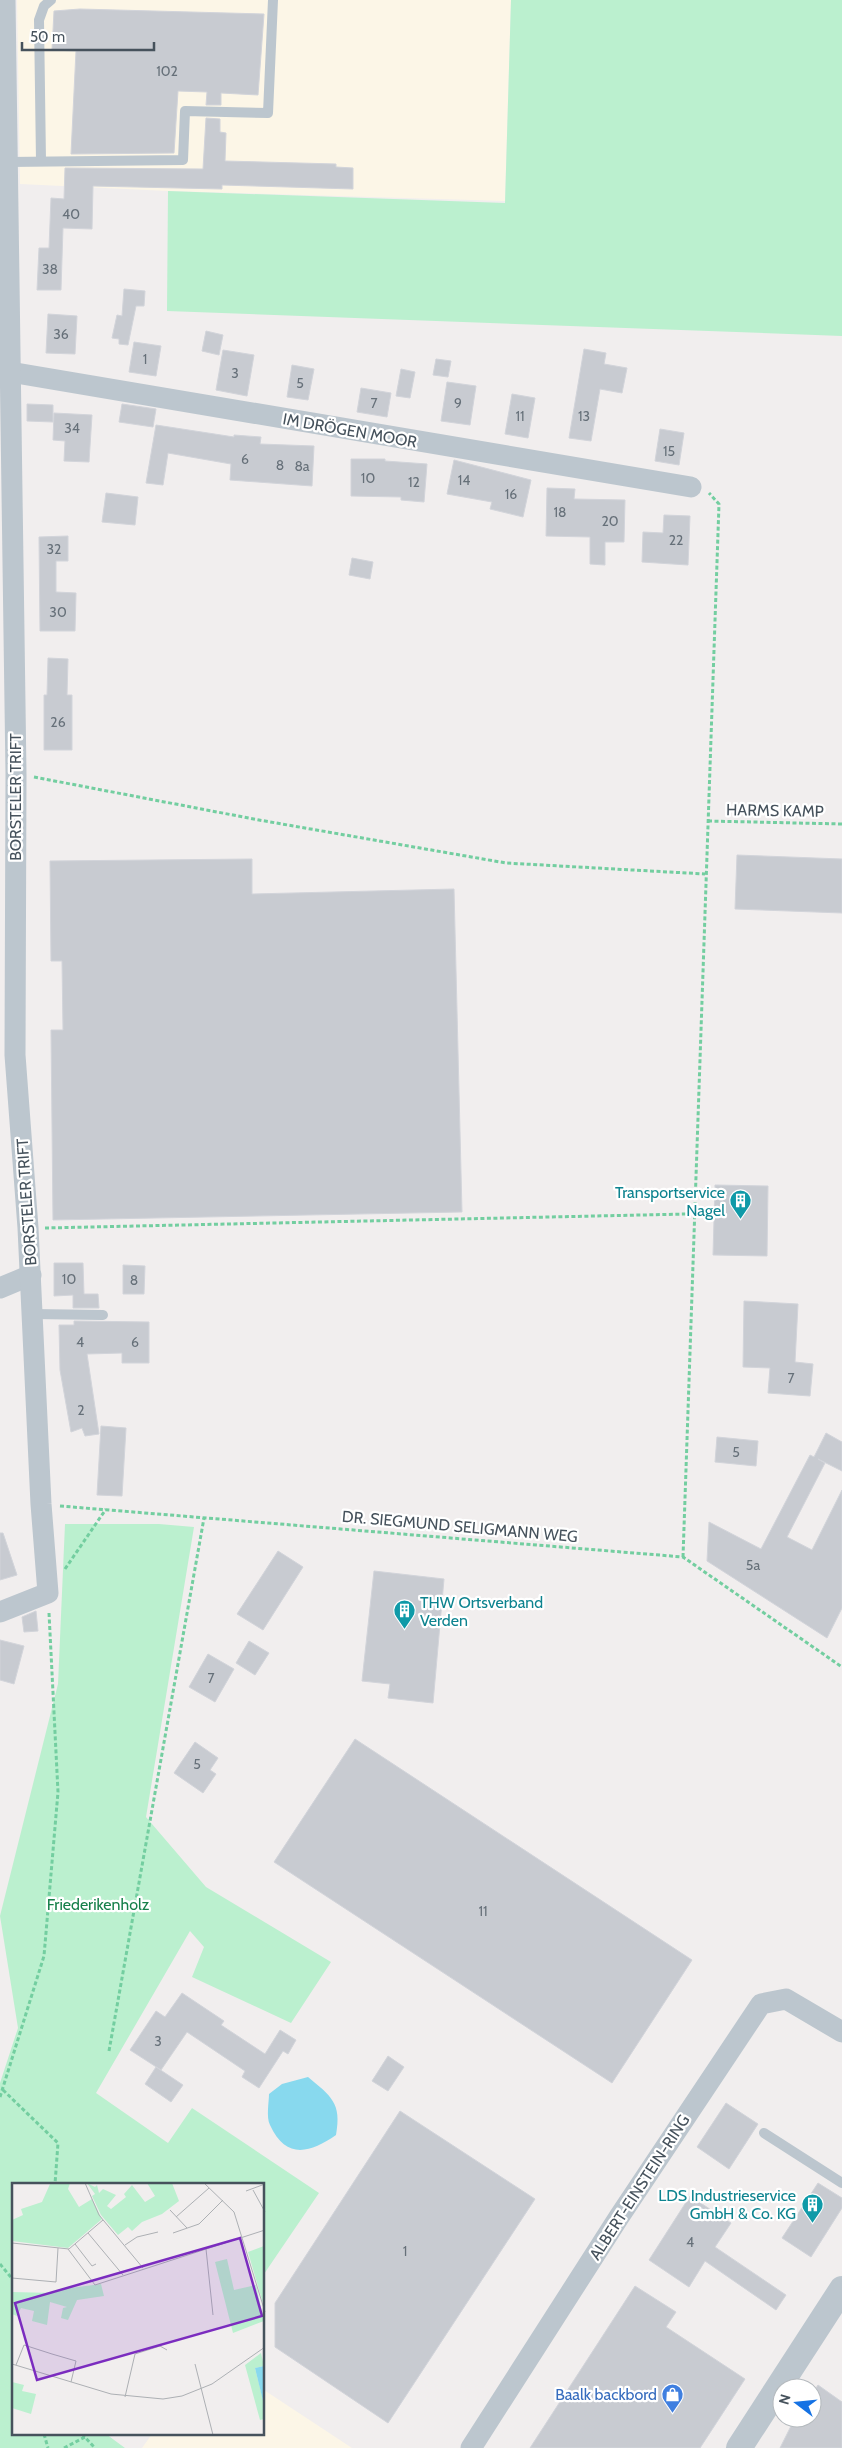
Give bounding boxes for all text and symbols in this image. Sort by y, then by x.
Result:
scale bar [22,20,155,52]
text: 50 m [30,28,65,46]
house number: 102 [156,62,178,80]
house number: 40 [62,205,80,223]
house number: 38 [42,260,58,278]
house number: 36 [53,325,69,343]
house number: 1 [143,350,147,368]
house number: 3 [231,364,239,382]
house number: 5 [296,374,304,392]
house number: 7 [370,394,378,412]
house number: 9 [454,394,462,412]
house number: 11 [515,407,525,425]
house number: 13 [578,407,590,425]
street label: IM DRÖGEN MOOR [281,409,419,452]
house number: 34 [64,419,80,437]
house number: 15 [663,442,675,460]
house number: 6 [241,450,249,468]
house number: 8 [276,456,284,474]
house number: 8a [294,457,310,475]
house number: 10 [361,469,375,487]
house number: 14 [458,471,470,489]
house number: 12 [408,473,420,491]
house number: 16 [505,485,517,503]
house number: 18 [553,503,567,521]
house number: 20 [601,512,619,530]
house number: 22 [669,531,683,549]
house number: 32 [47,540,61,558]
house number: 30 [49,603,67,621]
house number: 26 [50,713,66,731]
street label: BORSTELER TRIFT [6,733,25,861]
street label: HARMS KAMP [726,800,824,821]
street label: BORSTELER TRIFT [13,1137,40,1266]
place label: Transportservice Nagel [615,1183,725,1220]
building icon: Transportservice Nagel [729,1189,753,1220]
house number: 10 [62,1270,76,1288]
house number: 8 [130,1271,138,1289]
house number: 4 [76,1333,84,1351]
house number: 6 [131,1333,139,1351]
house number: 7 [787,1369,795,1387]
house number: 2 [77,1401,85,1419]
house number: 5 [732,1443,740,1461]
street label: DR. SIEGMUND SELIGMANN WEG [341,1507,579,1546]
house number: 5a [746,1556,760,1574]
place label: THW Ortsverband Verden [420,1593,543,1630]
building icon: THW Ortsverband Verden [392,1599,416,1630]
house number: 7 [207,1669,215,1687]
house number: 5 [193,1755,201,1773]
park label: Friederikenholz [47,1895,150,1914]
house number: 11 [478,1902,488,1920]
house number: 3 [154,2032,162,2050]
street label: ALBERT-EINSTEIN-RING [585,2111,693,2263]
inset map [12,2183,265,2436]
place label: LDS Industrieservice GmbH & Co. KG [658,2186,796,2223]
building icon: LDS Industrieservice GmbH & Co. KG [800,2192,824,2223]
house number: 4 [686,2233,694,2251]
house number: 1 [403,2242,407,2260]
north arrow [772,2378,822,2428]
shop icon: Baalk backbord [661,2382,685,2413]
place label: Baalk backbord [555,2385,657,2404]
text: N [774,2392,795,2407]

